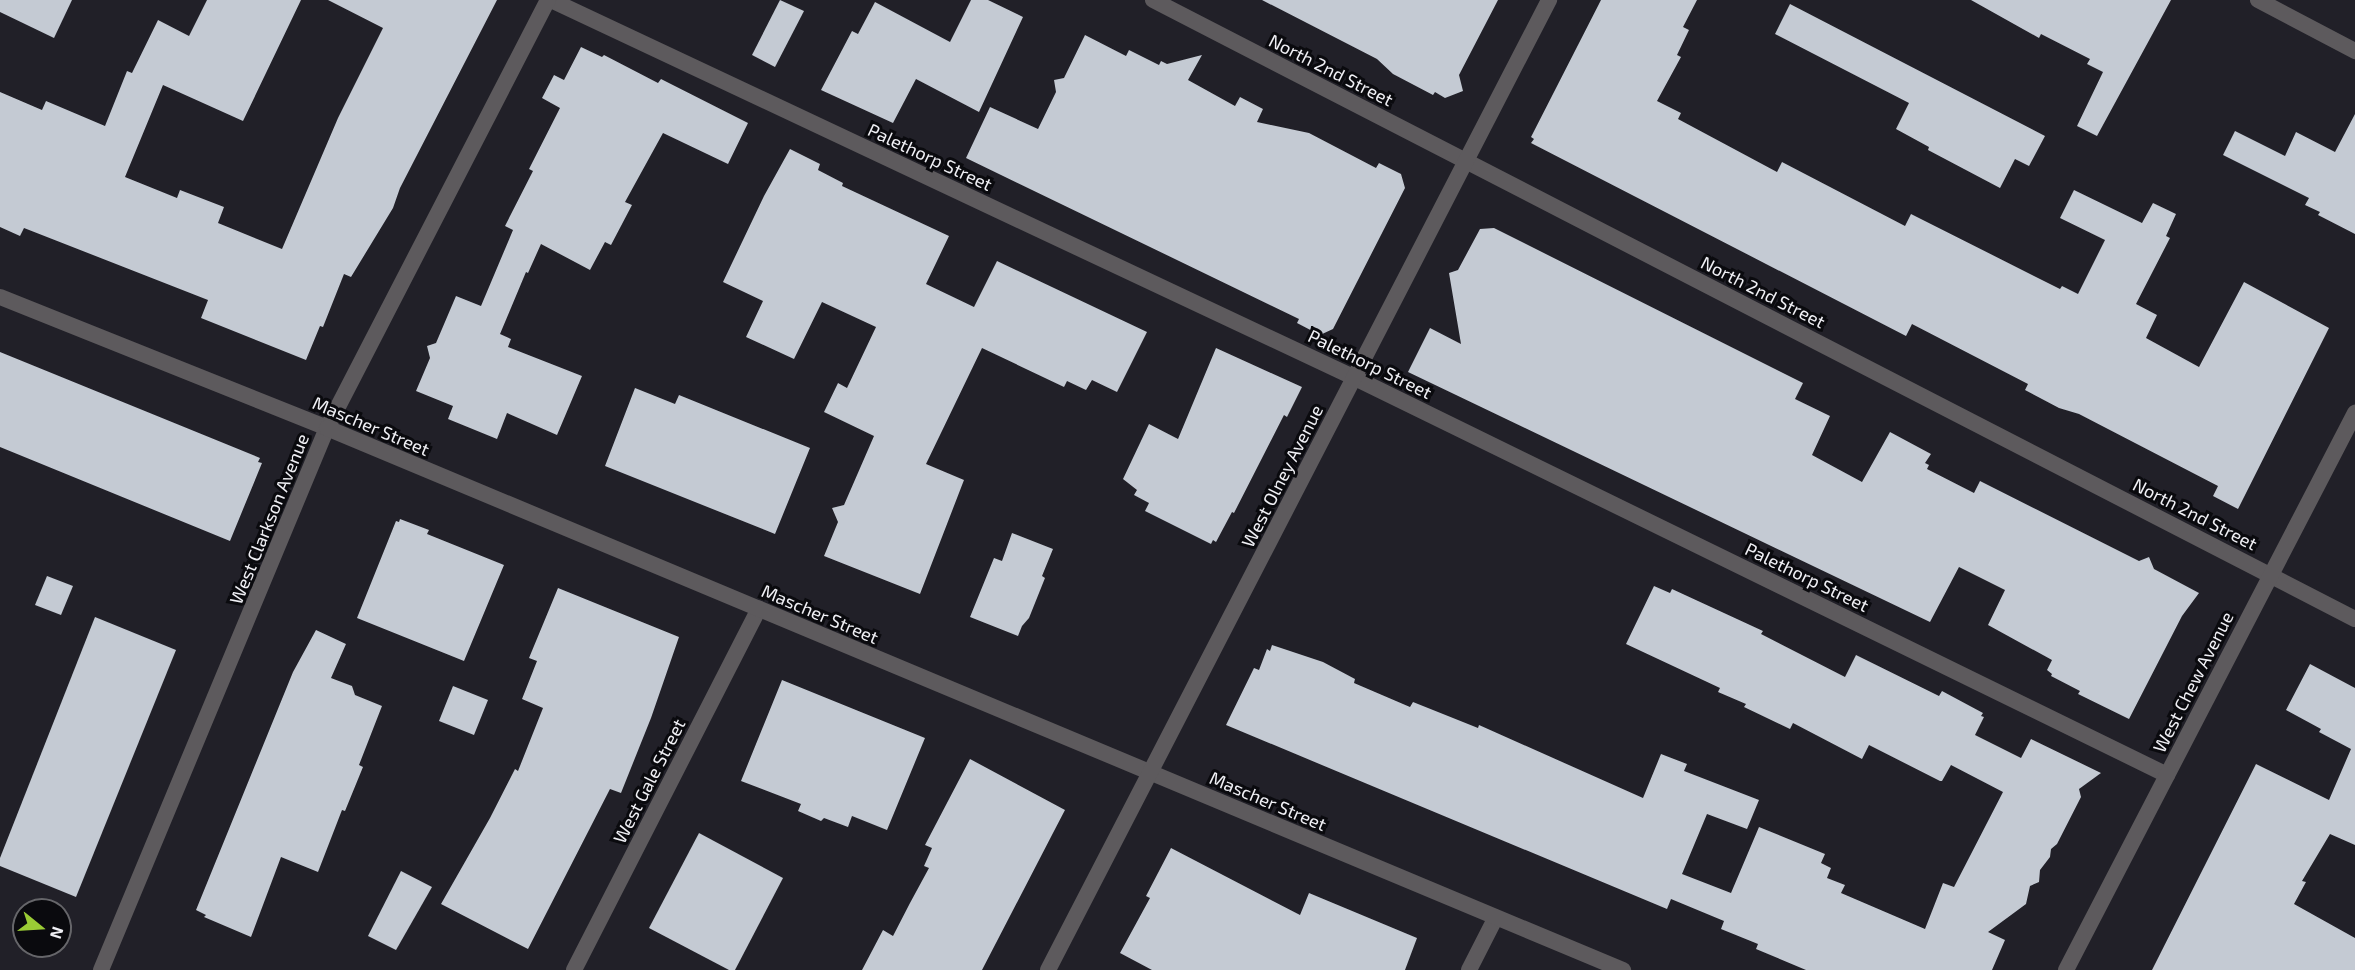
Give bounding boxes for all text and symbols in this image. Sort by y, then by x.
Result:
street label: North 2nd Street [1265,29,1397,111]
street label: Palethorp Street [864,119,996,195]
street label: North 2nd Street [1697,251,1829,333]
street label: Palethorp Street [1305,325,1435,403]
street label: Mascher Street [309,392,433,460]
street label: West Olney Avenue [1237,401,1327,551]
street label: West Clarkson Avenue [225,430,313,608]
street label: North 2nd Street [2129,473,2261,555]
street label: Palethorp Street [1742,538,1872,616]
street label: Mascher Street [758,580,882,648]
street label: West Chew Avenue [2148,608,2238,756]
street label: West Gale Street [608,715,690,847]
street label: Mascher Street [1206,767,1330,835]
north arrow [12,898,72,958]
text: N [47,925,69,942]

